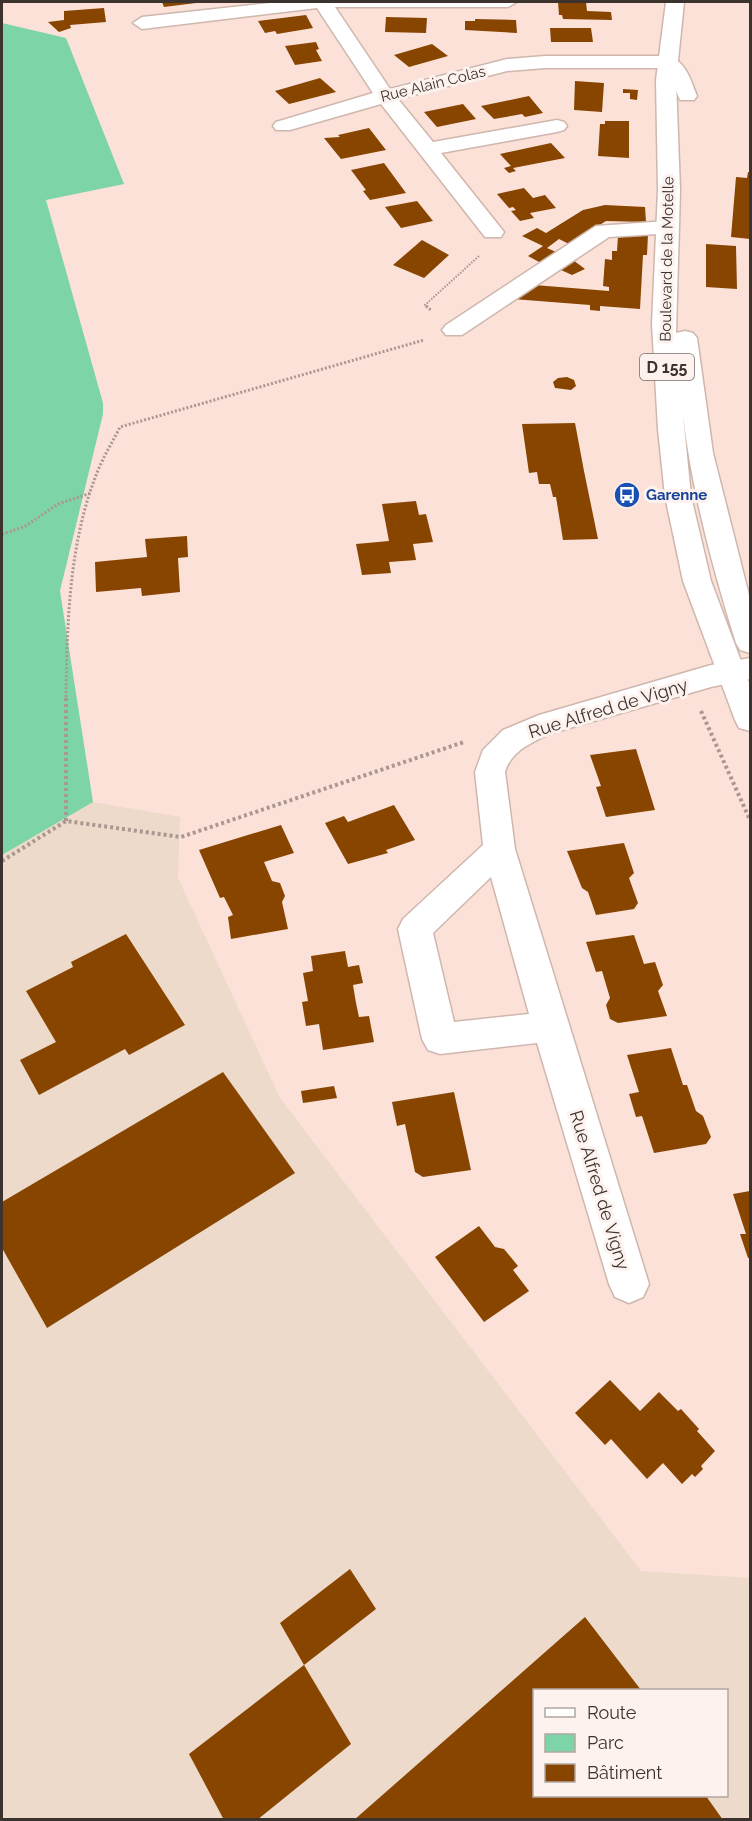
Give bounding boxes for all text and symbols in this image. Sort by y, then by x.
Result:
street label: Rue Alain Colas [379,62,487,106]
street label: Boulevard de la Motelle [657,176,677,342]
road number: D 155 [640,354,694,380]
bus stop icon: Garenne [612,480,642,510]
place label: Garenne [646,486,707,504]
street label: Rue Alfred de Vigny [526,674,690,742]
street label: Rue Alfred de Vigny [566,1108,634,1272]
legend [533,1689,728,1797]
text: Route [587,1702,637,1723]
text: Parc [587,1732,624,1753]
text: Bâtiment [587,1762,662,1783]

